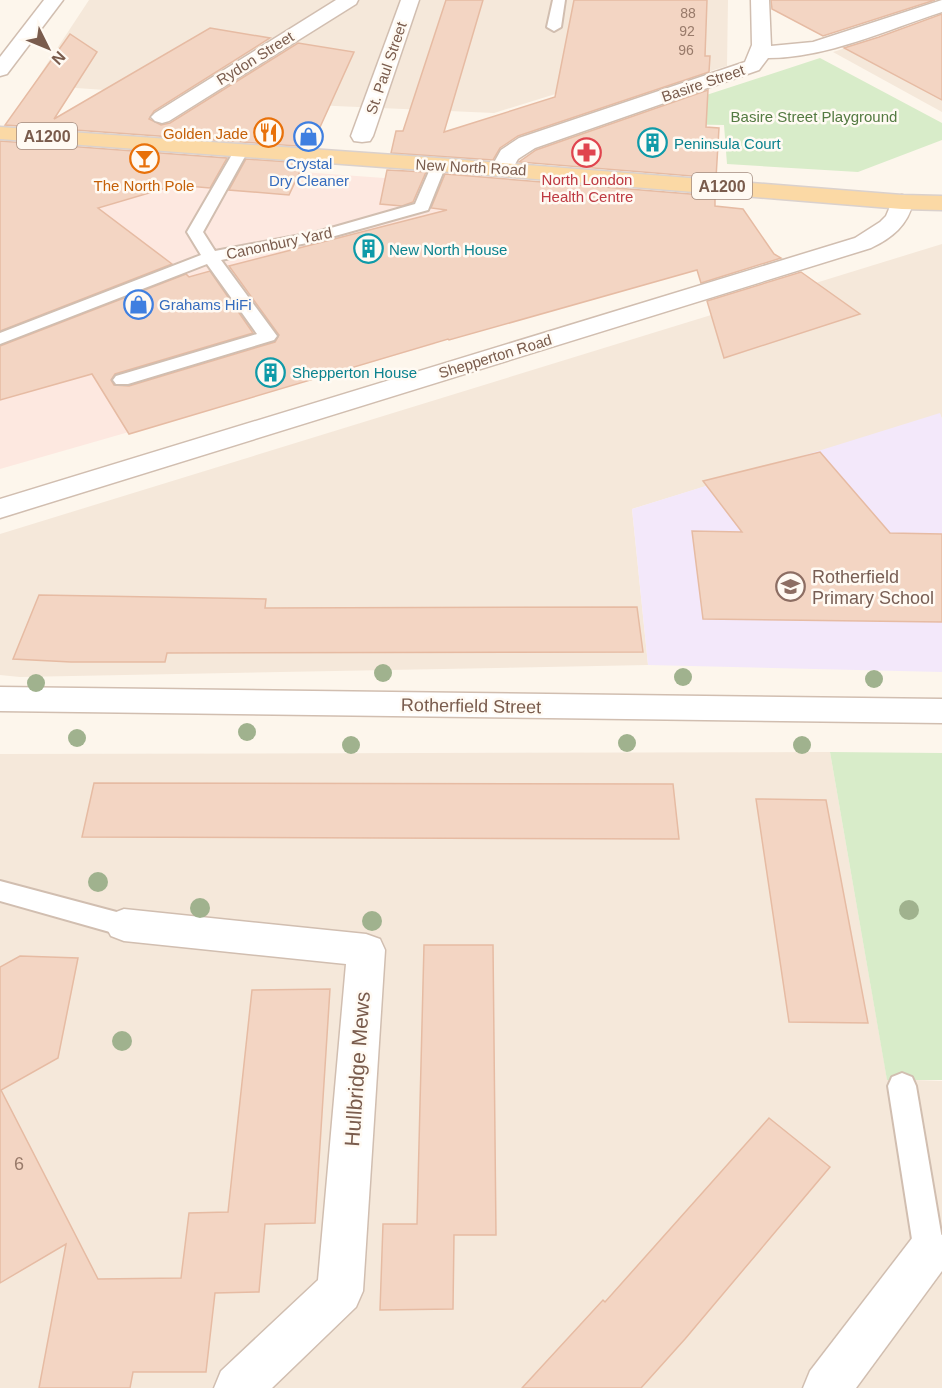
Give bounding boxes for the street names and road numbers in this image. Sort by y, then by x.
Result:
street label: St. Paul Street [362,19,410,116]
street label: Rydon Street [213,27,297,88]
street label: Basire Street [659,61,748,105]
road number: A1200 [17,123,77,149]
street label: New North Road [415,156,527,178]
road number: A1200 [692,173,752,199]
street label: Canonbury Yard [224,223,334,263]
street label: Shepperton Road [436,331,554,381]
street label: Rotherfield Street [401,695,541,717]
street label: Hullbridge Mews [340,991,374,1147]

